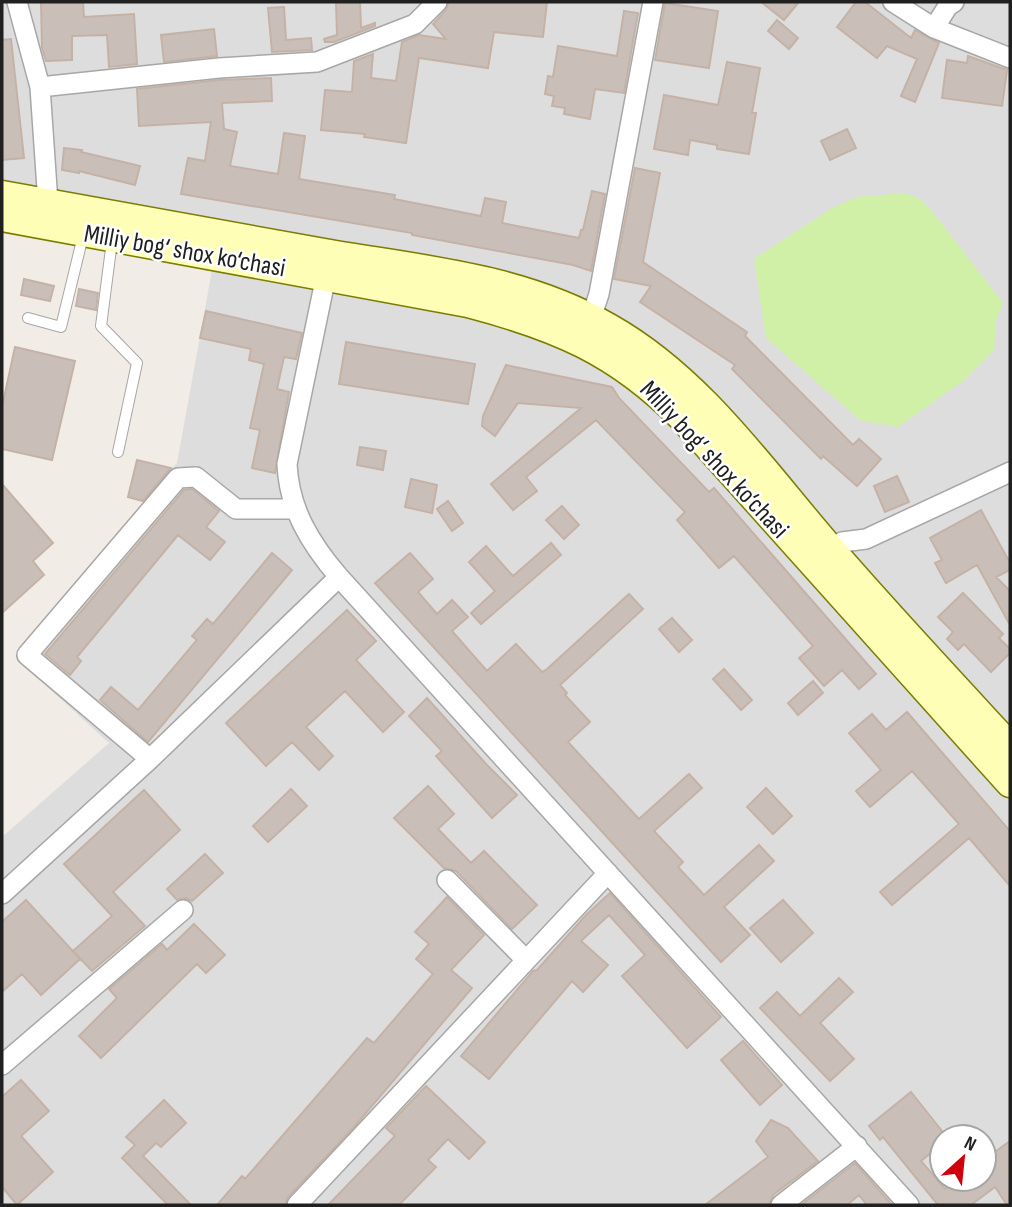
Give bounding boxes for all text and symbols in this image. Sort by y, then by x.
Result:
street label: Milliy bog‘ shox ko‘chasi [82,219,288,284]
street label: Milliy bog‘ shox ko‘chasi [633,375,795,545]
north arrow [928,1123,998,1193]
text: N [960,1132,980,1157]

